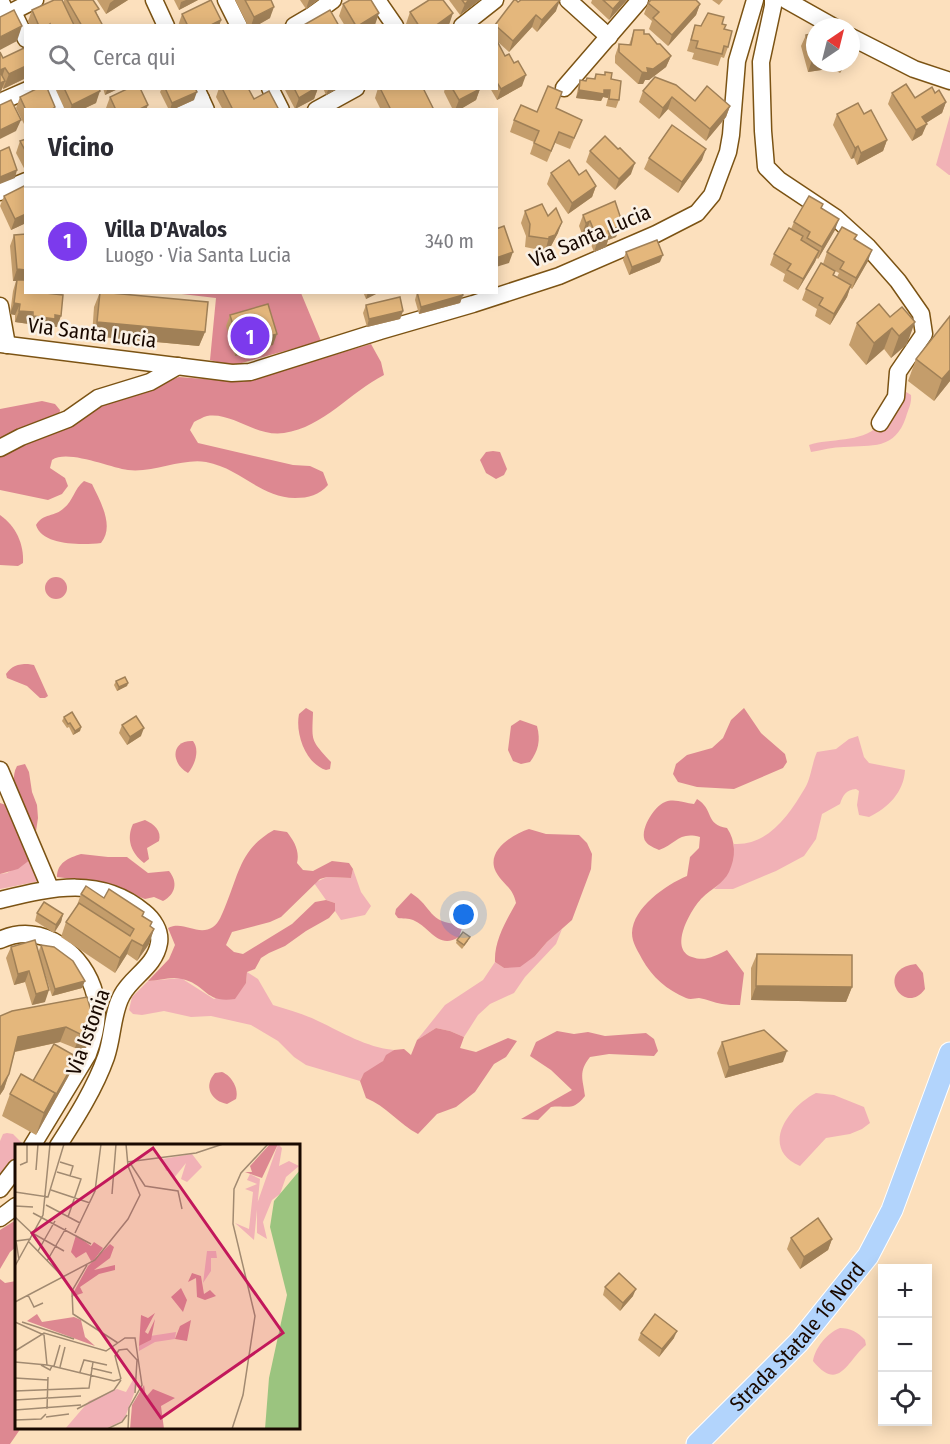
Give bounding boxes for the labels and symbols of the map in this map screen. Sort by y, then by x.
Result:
north arrow [806,18,860,72]
street label: Via Santa Lucia [525,199,655,273]
street label: Via Santa Lucia [26,312,158,354]
pin: 1 [230,314,270,358]
your location [449,900,478,929]
street label: Via Istonia [60,985,116,1079]
inset map [15,1144,300,1429]
street label: Strada Statale 16 Nord [724,1257,871,1417]

